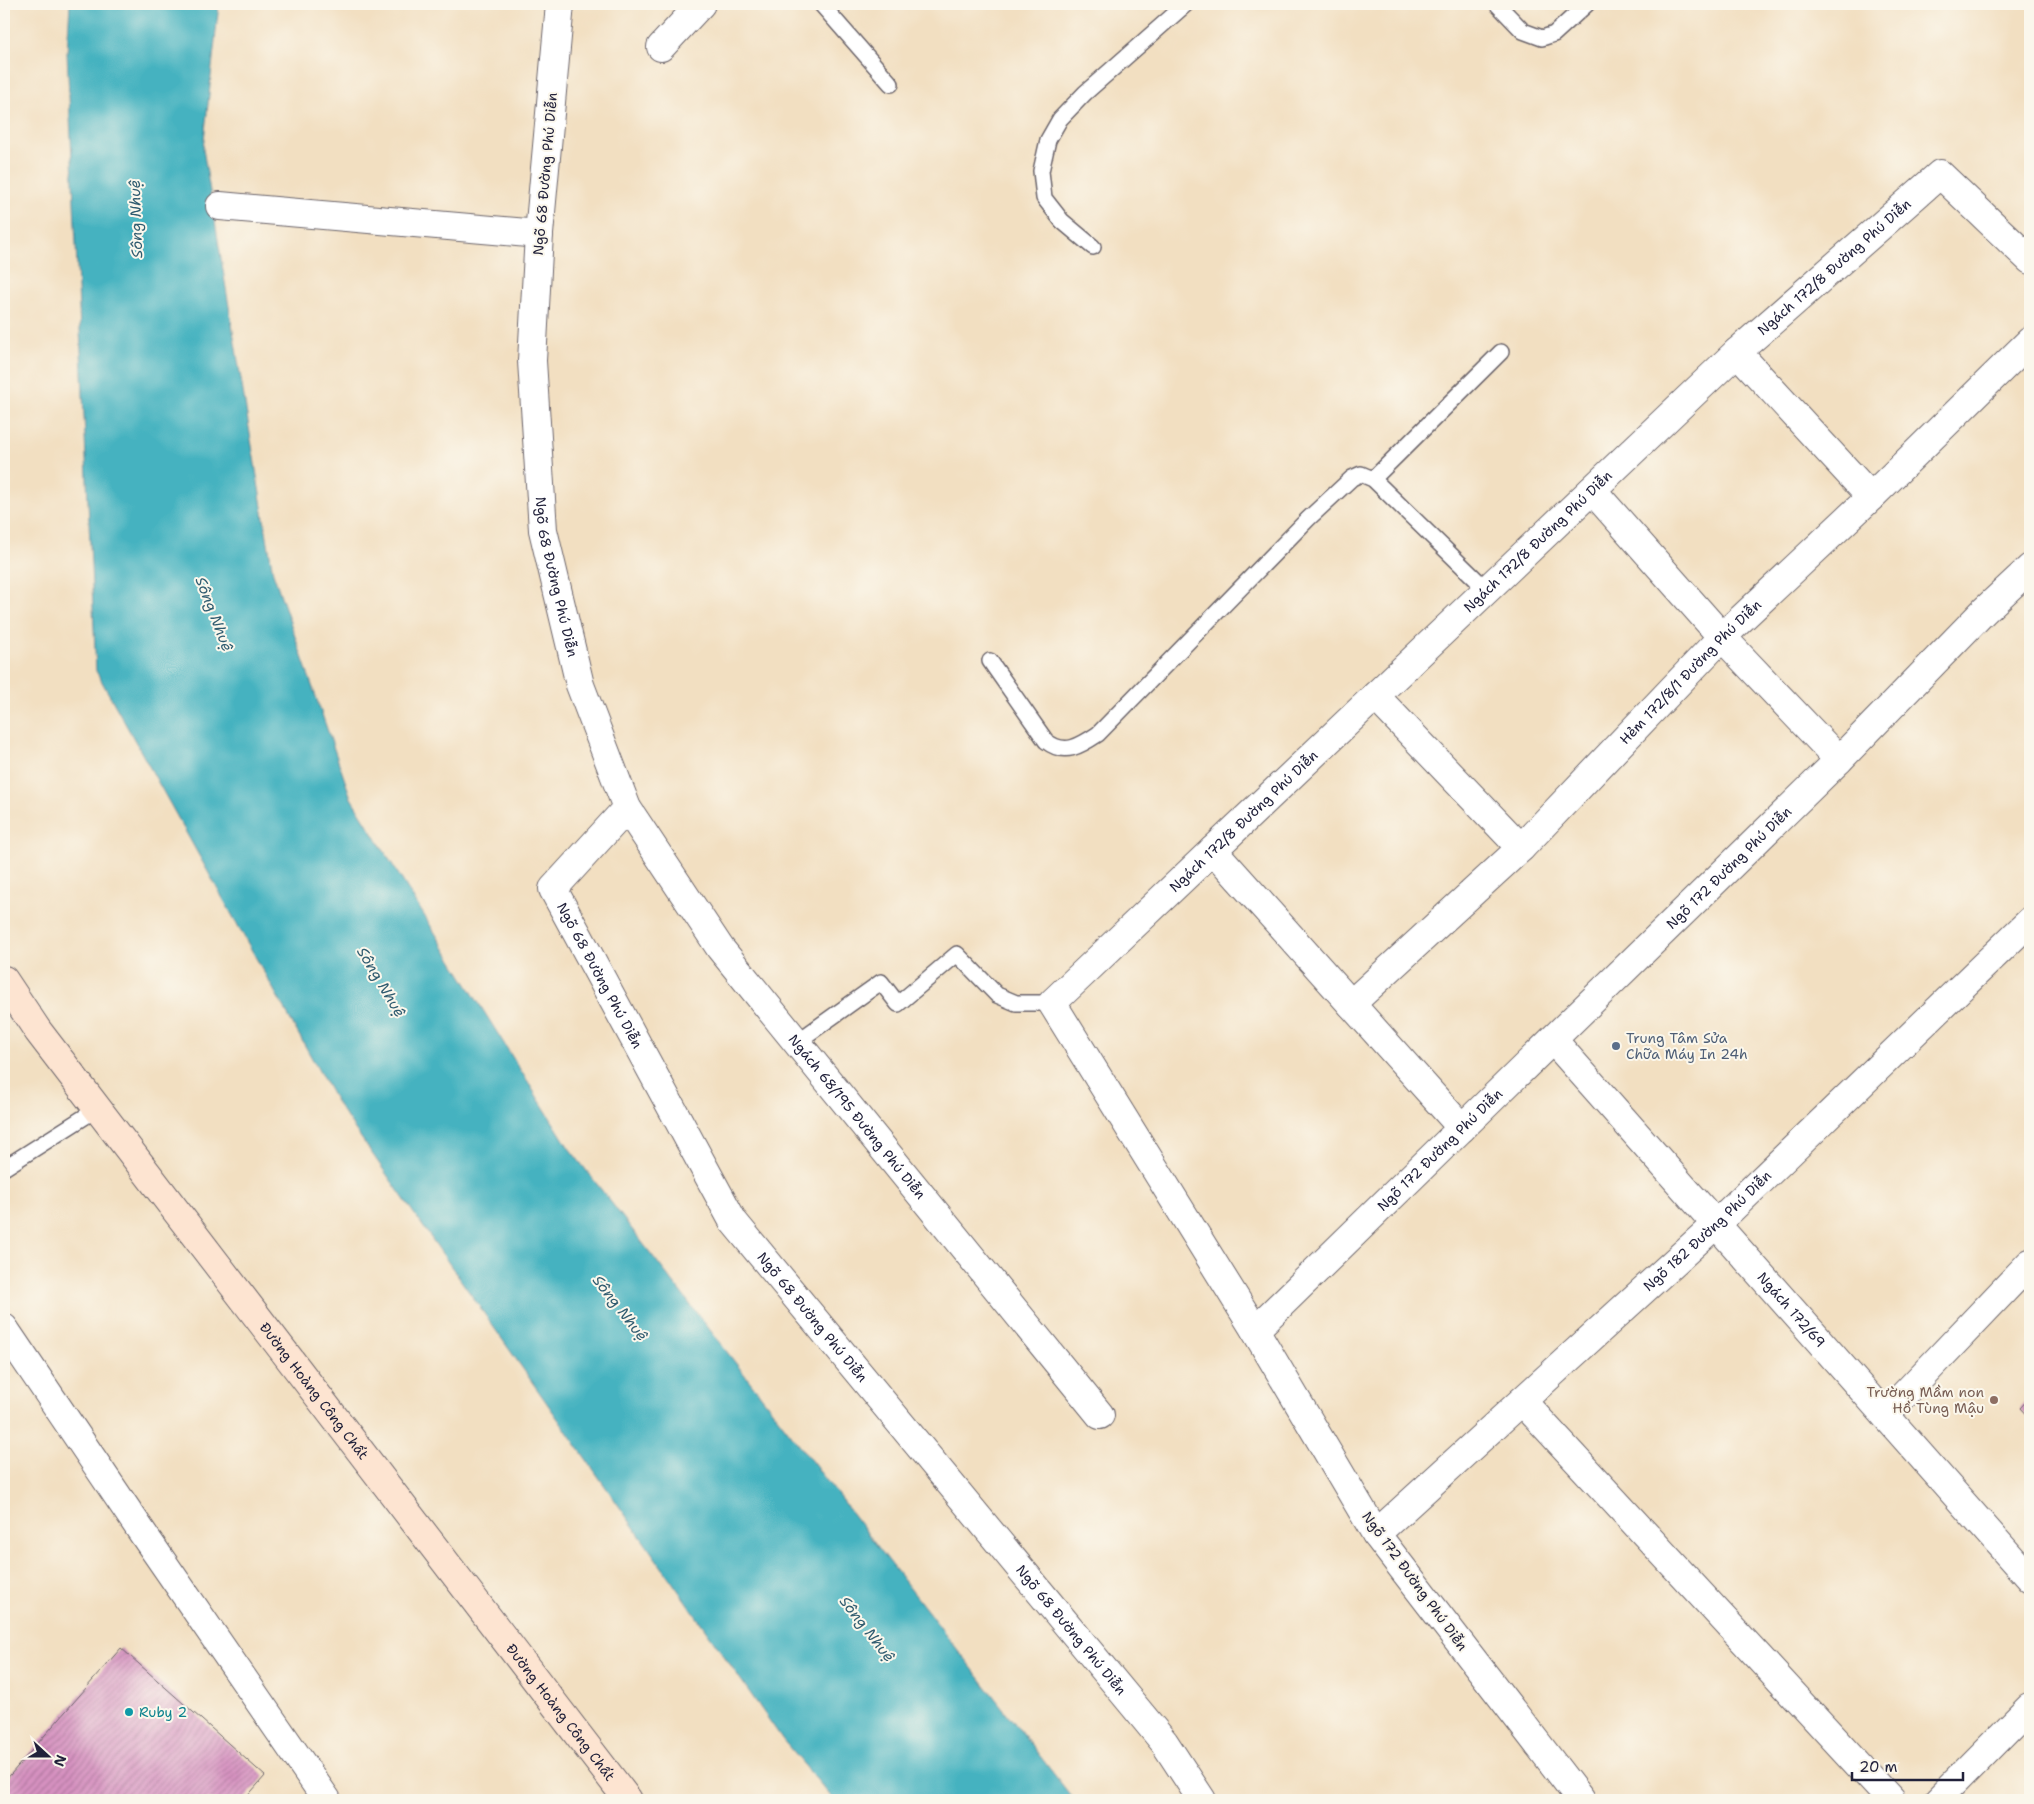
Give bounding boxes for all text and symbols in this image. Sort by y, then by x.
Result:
street label: Ngõ 68 Đường Phú Diễn [529,91,561,256]
water label: Sông Nhuệ [125,179,147,258]
street label: Ngách 172/8 Đường Phú Diễn [1754,194,1915,339]
street label: Ngách 172/8 Đường Phú Diễn [1460,466,1616,616]
street label: Ngõ 68 Đường Phú Diễn [532,496,582,659]
water label: Sông Nhuệ [191,574,238,655]
street label: Hẻm 172/8/1 Đường Phú Diễn [1616,596,1765,748]
street label: Ngách 172/8 Đường Phú Diễn [1165,746,1322,896]
street label: Ngõ 172 Đường Phú Diễn [1662,802,1795,933]
street label: Ngõ 68 Đường Phú Diễn [553,899,647,1052]
water label: Sông Nhuệ [352,943,410,1021]
place label: Trung Tâm Sửa Chữa Máy In 24h [1626,1029,1748,1063]
street label: Ngách 68/195 Đường Phú Diễn [785,1030,930,1203]
marker: Trung Tâm Sửa Chữa Máy In 24h [1610,1040,1622,1052]
street label: Ngõ 172 Đường Phú Diễn [1373,1084,1506,1215]
street label: Ngõ 182 Đường Phú Diễn [1639,1166,1775,1295]
street label: Ngõ 68 Đường Phú Diễn [753,1248,872,1386]
street label: Ngách 172/69 [1754,1268,1830,1351]
water label: Sông Nhuệ [588,1271,652,1345]
street label: Đường Hoàng Công Chất [256,1319,373,1463]
place label: Trường Mầm non Hồ Tùng Mậu [1867,1383,1984,1417]
marker: Trường Mầm non Hồ Tùng Mậu [1988,1394,2000,1406]
street label: Ngõ 172 Đường Phú Diễn [1358,1508,1472,1655]
street label: Ngõ 68 Đường Phú Diễn [1012,1561,1131,1699]
water label: Sông Nhuệ [835,1592,899,1666]
street label: Đường Hoàng Công Chất [502,1640,619,1784]
place label: Ruby 2 [139,1703,187,1721]
marker: Ruby 2 [123,1706,135,1718]
north arrow [22,1732,72,1782]
scale bar [1852,1749,1963,1781]
text: N [50,1752,71,1769]
text: 20 m [1859,1757,1898,1777]

